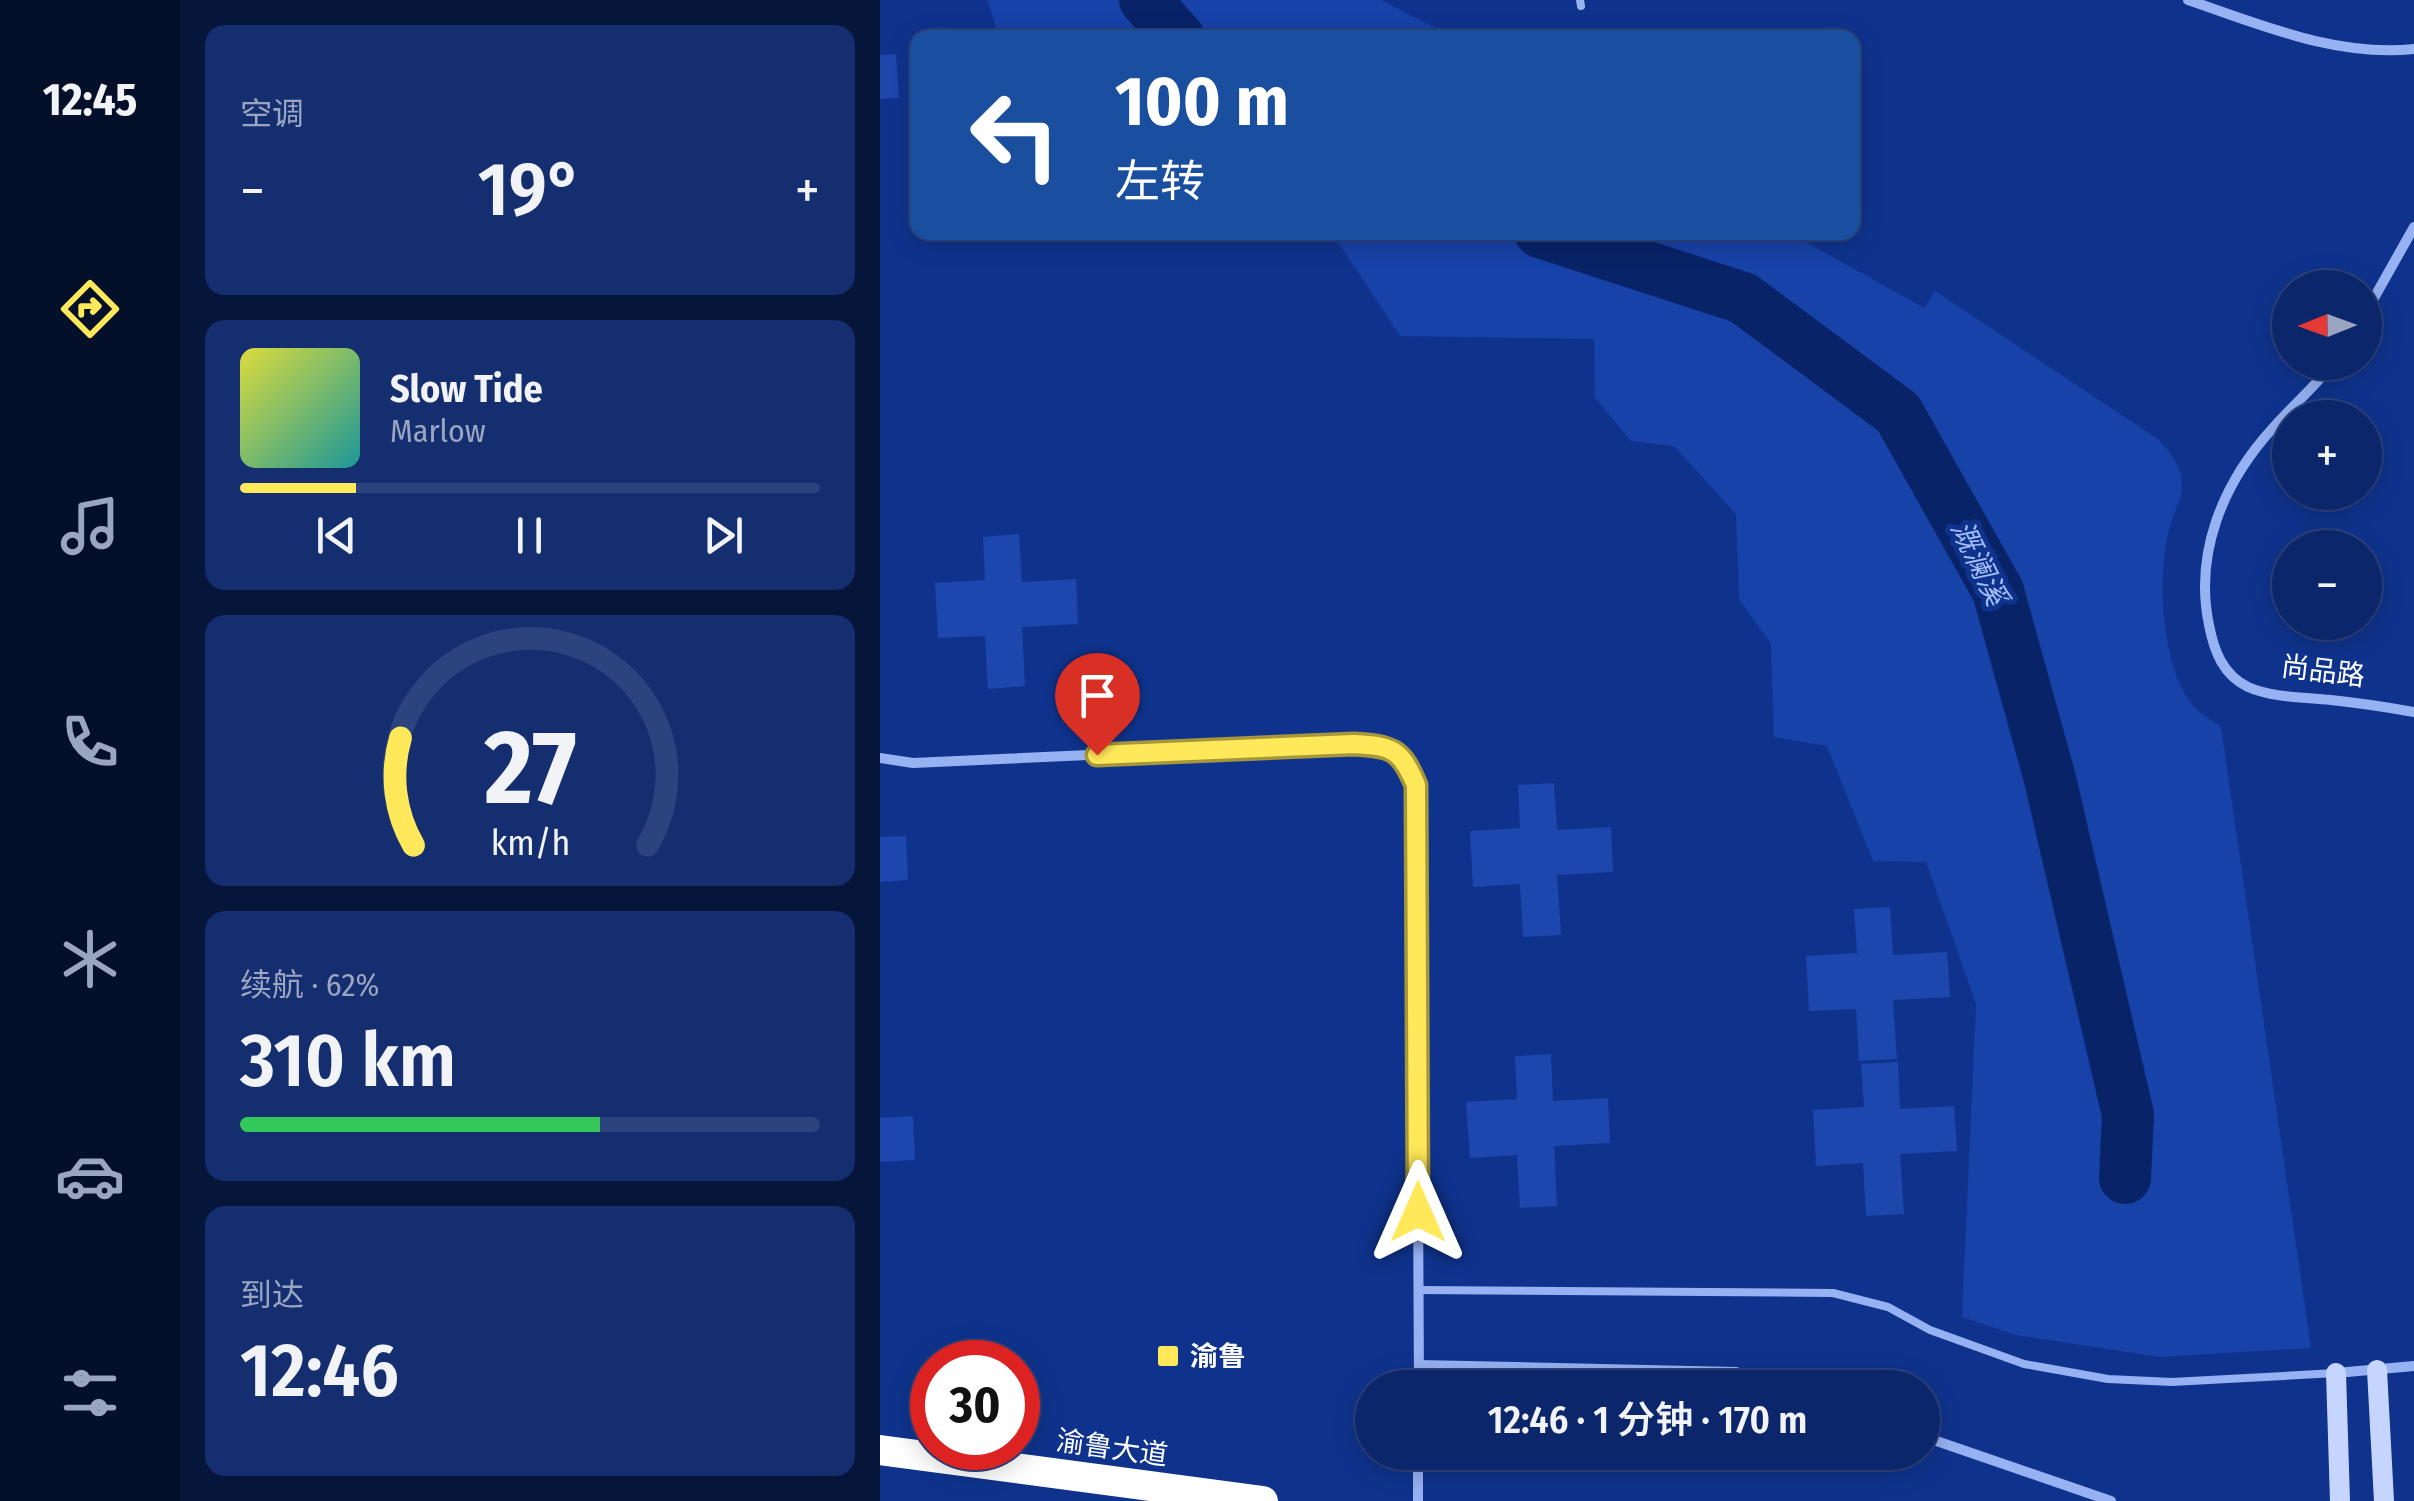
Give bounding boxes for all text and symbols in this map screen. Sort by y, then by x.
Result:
text: 100 m [1115,60,1289,144]
icon: left [950,70,1080,200]
text: 12:45 [43,73,137,127]
text: 空调 [240,95,304,133]
text: 19° [478,145,582,235]
text: 左转 [1115,155,1205,209]
text: − [240,158,265,224]
text: + [795,158,820,224]
north arrow [2272,270,2382,380]
map controls [2272,270,2382,640]
icon: directions [55,274,125,344]
text: Slow Tide [390,366,543,412]
button: + [2272,400,2382,510]
text: Marlow [390,412,486,450]
icon: music [55,491,125,561]
icon: previous [309,508,364,563]
icon: pause [502,508,557,563]
icon: next [696,508,751,563]
water label: 溉澜溪 [1943,515,2016,614]
button: − [2272,530,2382,640]
street label: 尚品路 [2279,650,2367,692]
pin [1055,653,1140,756]
icon: arrive [1070,668,1125,723]
text: 27 [483,706,576,831]
icon: phone [55,707,125,777]
text: km/h [490,822,570,864]
icon: climate [55,924,125,994]
text: 续航 · 62% [240,966,379,1004]
text: 310 km [240,1016,456,1106]
icon: car [55,1141,125,1211]
position arrow [1366,1160,1470,1264]
text: 到达 [240,1276,304,1314]
text: 12:46 [240,1326,399,1416]
speed limit sign: 30 [910,1340,1040,1470]
place label: 渝鲁 [1190,1340,1246,1373]
marker: 渝鲁 [1155,1343,1181,1369]
icon: filters [55,1358,125,1428]
text: 12:46 · 1 分钟 · 170 m [1488,1397,1807,1443]
street label: 渝鲁大道 [1054,1424,1170,1472]

